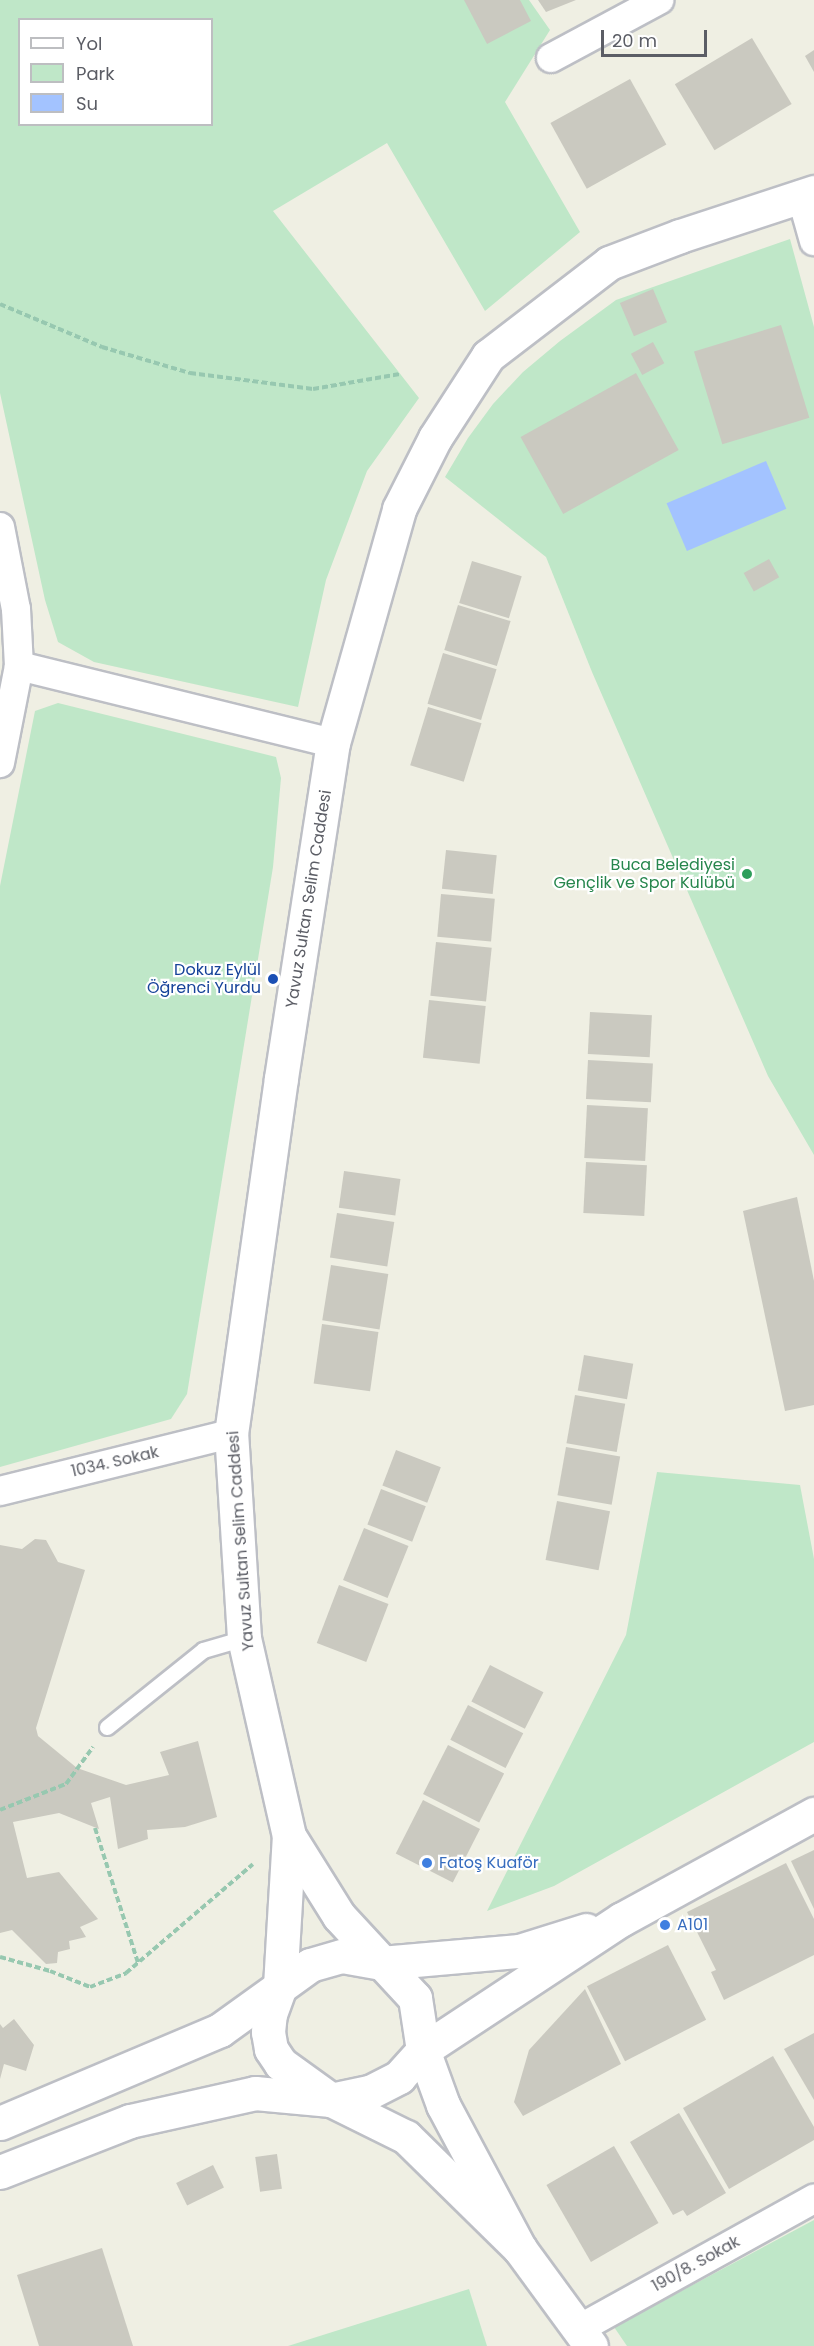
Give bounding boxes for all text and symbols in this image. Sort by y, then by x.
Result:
legend [18,18,213,126]
scale bar [604,18,710,56]
text: 20 m [612,28,657,53]
text: Yol [76,31,102,56]
text: Park [76,61,115,86]
text: Su [76,91,98,116]
street label: Yavuz Sultan Selim Caddesi [282,789,336,1009]
place label: Buca Belediyesi Gençlik ve Spor Kulübü [553,855,735,893]
marker: Buca Belediyesi Gençlik ve Spor Kulübü [740,867,754,881]
place label: Dokuz Eylül Öğrenci Yurdu [147,960,261,998]
marker: Dokuz Eylül Öğrenci Yurdu [266,972,280,986]
street label: Yavuz Sultan Selim Caddesi [224,1430,258,1652]
street label: 1034. Sokak [69,1443,161,1481]
place label: Fatoş Kuaför [439,1853,539,1873]
marker: Fatoş Kuaför [420,1856,434,1870]
place label: A101 [677,1915,708,1935]
marker: A101 [658,1918,672,1932]
street label: 190/8. Sokak [649,2232,743,2296]

